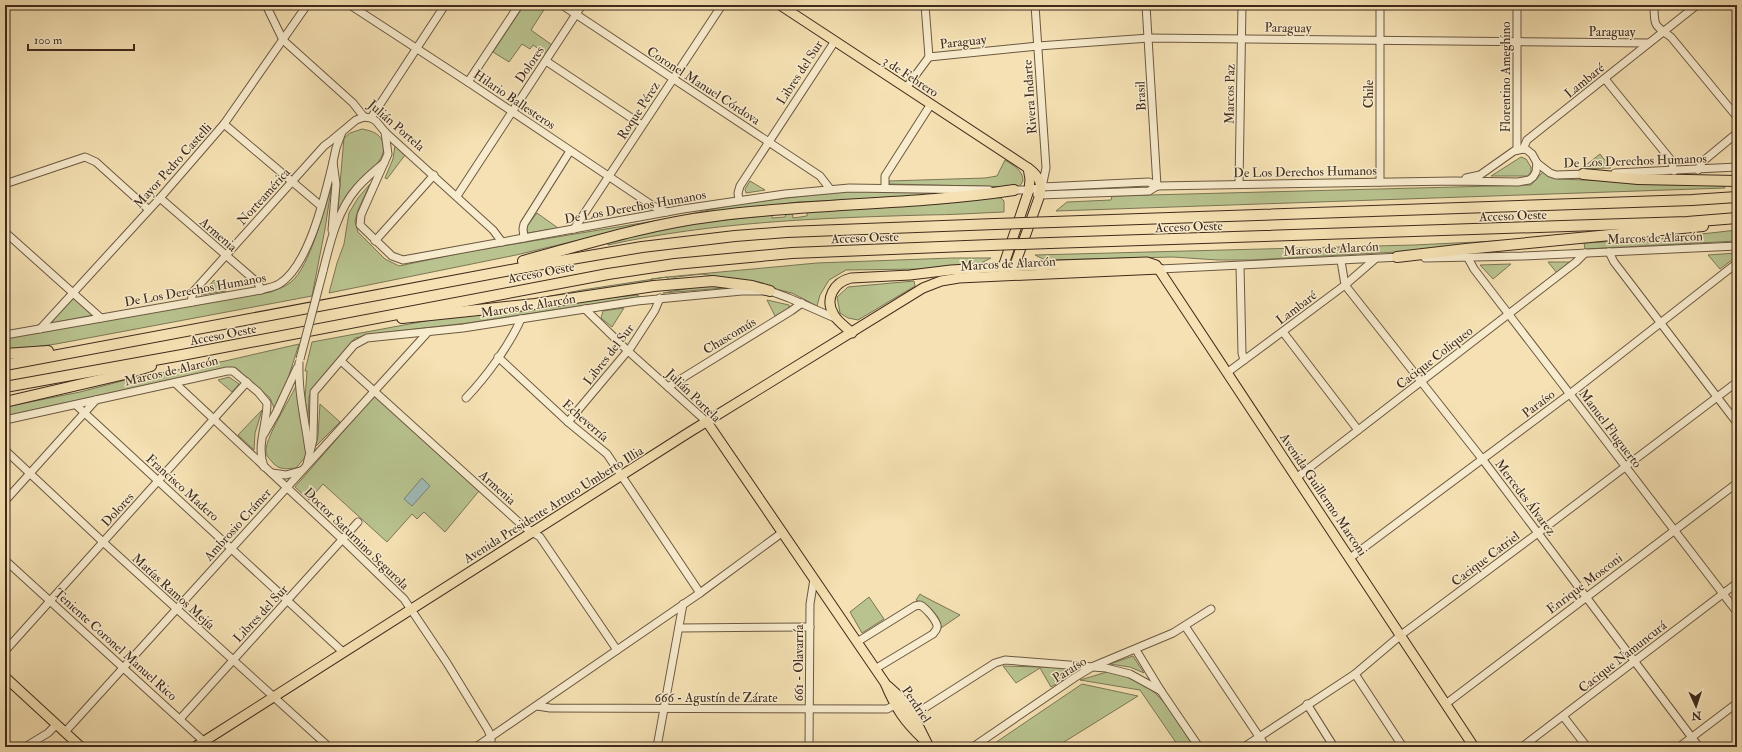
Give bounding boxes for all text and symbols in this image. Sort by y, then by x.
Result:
street label: Paraguay [1264,20,1312,37]
street label: Florentino Ameghino [1498,21,1514,133]
street label: Paraguay [1589,24,1636,41]
scale bar [28,26,134,52]
street label: Paraguay [939,32,988,53]
text: 100 m [34,33,63,48]
street label: Libres del Sur [773,37,827,108]
street label: Dolores [512,43,548,86]
street label: Coronel Manuel Córdova [644,43,764,129]
street label: 3 de Febrero [880,53,941,101]
street label: Rivera Indarte [1019,59,1041,135]
street label: Lambaré [1561,59,1608,102]
street label: Marcos Paz [1221,63,1239,124]
street label: Hilario Ballesteros [470,66,559,133]
street label: Roque Pérez [614,78,664,143]
street label: Chile [1361,79,1377,108]
street label: Brasil [1132,80,1150,111]
street label: Julián Portela [364,96,428,155]
street label: Mayor Pedro Castelli [130,119,216,212]
street label: De Los Derechos Humanos [1563,150,1708,171]
street label: De Los Derechos Humanos [1233,163,1377,181]
street label: Norteamérica [234,164,294,229]
street label: De Los Derechos Humanos [563,187,708,227]
street label: Acceso Oeste [1478,207,1548,225]
street label: Armenia [196,214,241,256]
street label: Acceso Oeste [1154,218,1224,236]
street label: Marcos de Alarcón [1607,228,1703,248]
street label: Acceso Oeste [830,229,900,247]
street label: Marcos de Alarcón [1283,238,1380,259]
street label: Marcos de Alarcón [960,253,1057,274]
street label: Acceso Oeste [505,259,577,287]
street label: De Los Derechos Humanos [123,270,268,310]
street label: Lambaré [1273,287,1321,328]
street label: Marcos de Alarcón [480,291,577,321]
street label: Chascomús [700,314,759,358]
street label: Acceso Oeste [187,321,259,349]
street label: Libres del Sur [580,321,638,388]
street label: Cacique Coliqueo [1393,323,1476,393]
street label: Marcos de Alarcón [123,352,220,390]
street label: Julián Portela [662,365,724,426]
street label: Paraíso [1519,386,1558,421]
street label: Manuel Fluguerto [1575,386,1645,471]
street label: Echeverría [559,396,612,446]
street label: Avenida Guillermo Marconi [1276,429,1371,559]
street label: Avenida Presidente Arturo Umberto Illia [460,442,647,568]
street label: Francisco Madero [143,451,222,525]
street label: Mercedes Álvarez [1491,456,1560,539]
street label: Armenia [475,466,520,509]
street label: Doctor Saturnino Segurola [300,484,413,594]
street label: Ambrosio Crámer [200,485,275,565]
street label: Dolores [98,489,138,530]
street label: Cacique Catriel [1448,528,1523,590]
street label: Matías Ramos Mejía [129,550,218,634]
street label: Enrique Mosconi [1544,550,1626,617]
street label: Libres del Sur [230,581,292,646]
street label: Teniente Coronel Manuel Rico [51,585,180,704]
street label: Cacique Namuncurá [1575,617,1670,696]
street label: 661 - Olavarría [791,624,807,702]
street label: Paraíso [1050,653,1089,686]
street label: Perdriel [898,683,935,727]
north arrow [1676,686,1716,726]
street label: 666 - Agustín de Zárate [654,690,778,706]
text: N [1690,709,1703,722]

